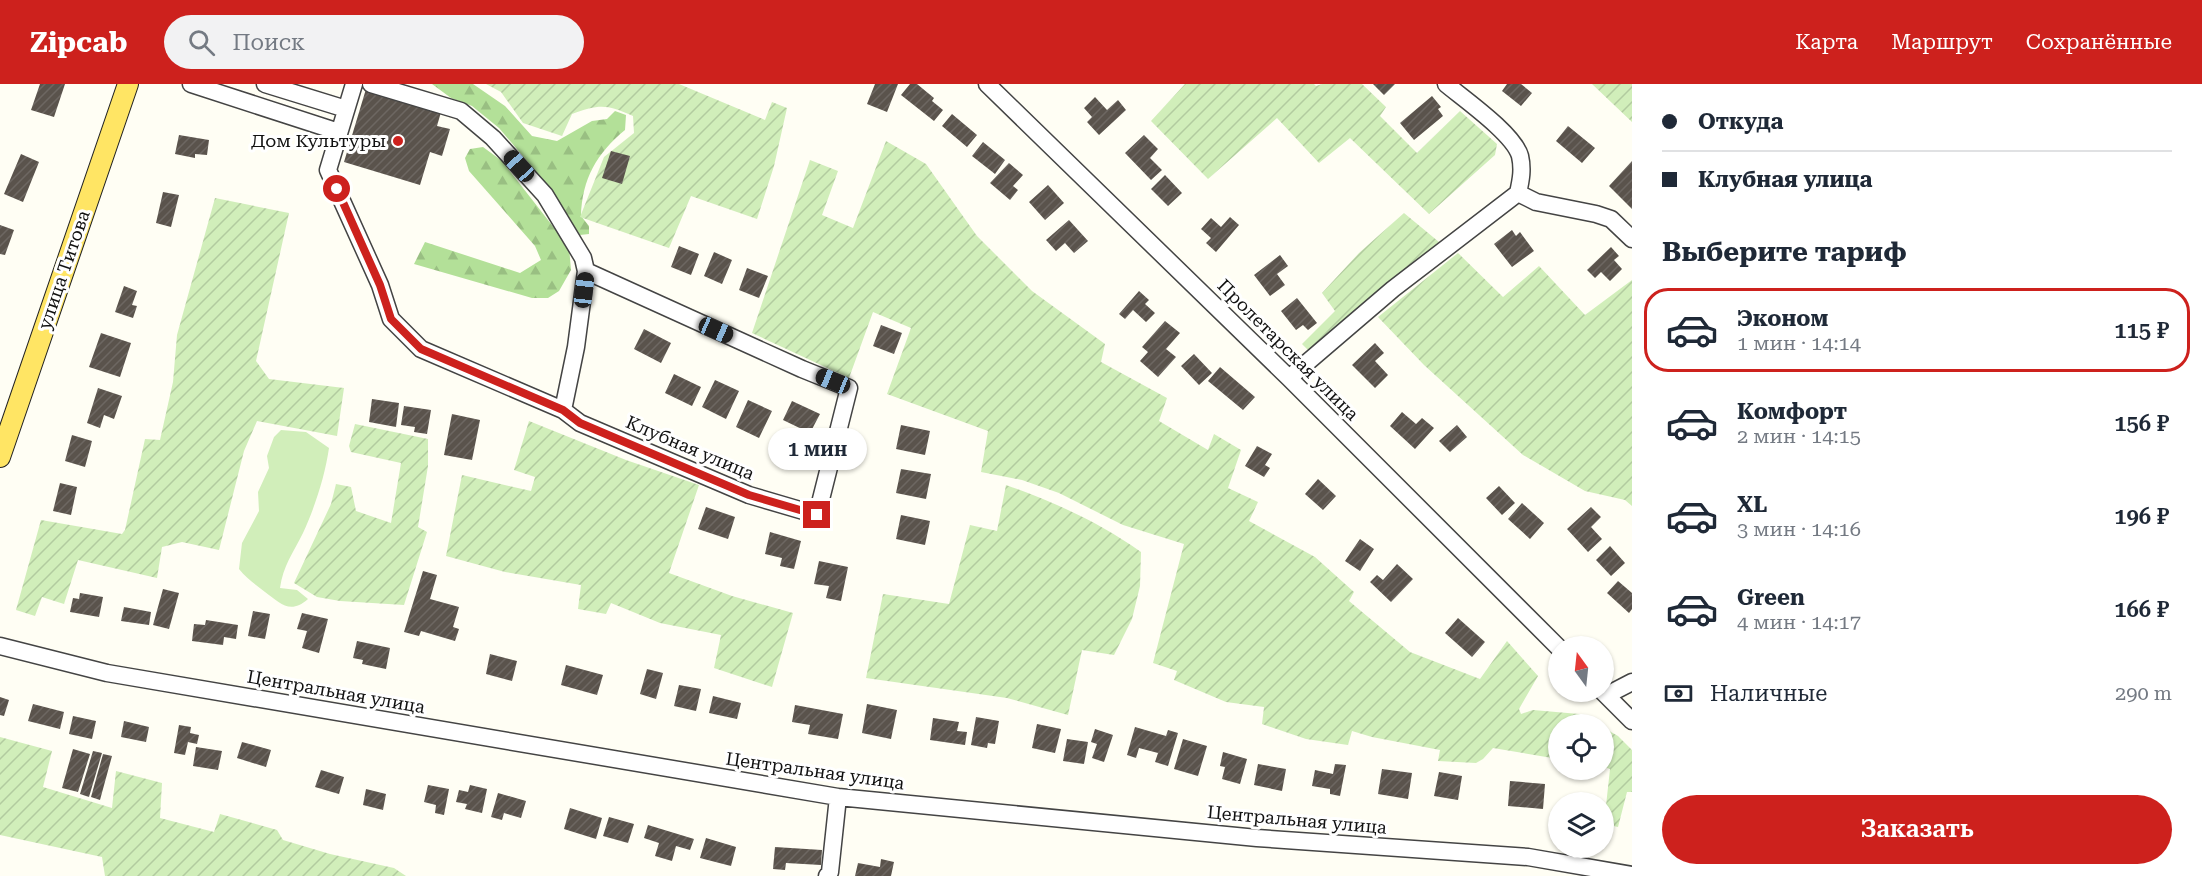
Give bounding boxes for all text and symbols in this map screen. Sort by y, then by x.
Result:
search box [164,15,584,69]
text: Zipcab [30,26,128,59]
icon: search [185,26,218,59]
text: Поиск [233,30,305,55]
text: Карта [1795,30,1858,54]
text: Маршрут [1891,30,1993,54]
text: Сохранённые [2026,30,2172,54]
text: Откуда [1698,109,1783,134]
place label: Дом Культуры [251,130,386,151]
marker: Дом Культуры [391,134,405,148]
car [500,147,538,185]
text: Клубная улица [1698,167,1873,192]
route start [323,175,350,202]
street label: улица Титова [33,207,94,332]
text: Выберите тариф [1662,236,1907,268]
car [573,271,595,309]
street label: Пролетарская улица [1214,275,1363,425]
icon: car [1665,303,1719,357]
text: Эконом [1737,306,1828,331]
car [696,314,736,346]
text: 115 ₽ [2114,318,2169,343]
text: 1 мин · 14:14 [1737,331,1861,355]
car [813,366,853,396]
icon: car [1665,396,1719,450]
text: Комфорт [1737,399,1847,424]
street label: Клубная улица [623,411,758,484]
text: 156 ₽ [2114,411,2169,436]
text: 2 мин · 14:15 [1737,424,1861,448]
callout: 1 мин [768,428,866,470]
text: 1 мин [788,437,847,461]
icon: car [1665,489,1719,543]
text: XL [1737,492,1767,517]
route end [803,501,830,528]
text: 196 ₽ [2114,504,2169,529]
text: 3 мин · 14:16 [1737,517,1861,541]
icon: car [1665,582,1719,636]
text: Green [1737,585,1805,610]
text: 166 ₽ [2114,597,2169,622]
text: 4 мин · 14:17 [1737,610,1861,634]
north arrow [1548,636,1614,702]
map controls [1548,636,1614,858]
street label: Центральная улица [245,666,427,718]
icon: cash [1662,677,1695,710]
text: Наличные [1710,681,1827,706]
text: 290 m [2115,681,2172,705]
button: locate [1548,714,1614,780]
street label: Центральная улица [724,748,906,793]
button: layers [1548,792,1614,858]
button: Заказать [1662,795,2172,864]
street label: Центральная улица [1206,801,1388,838]

